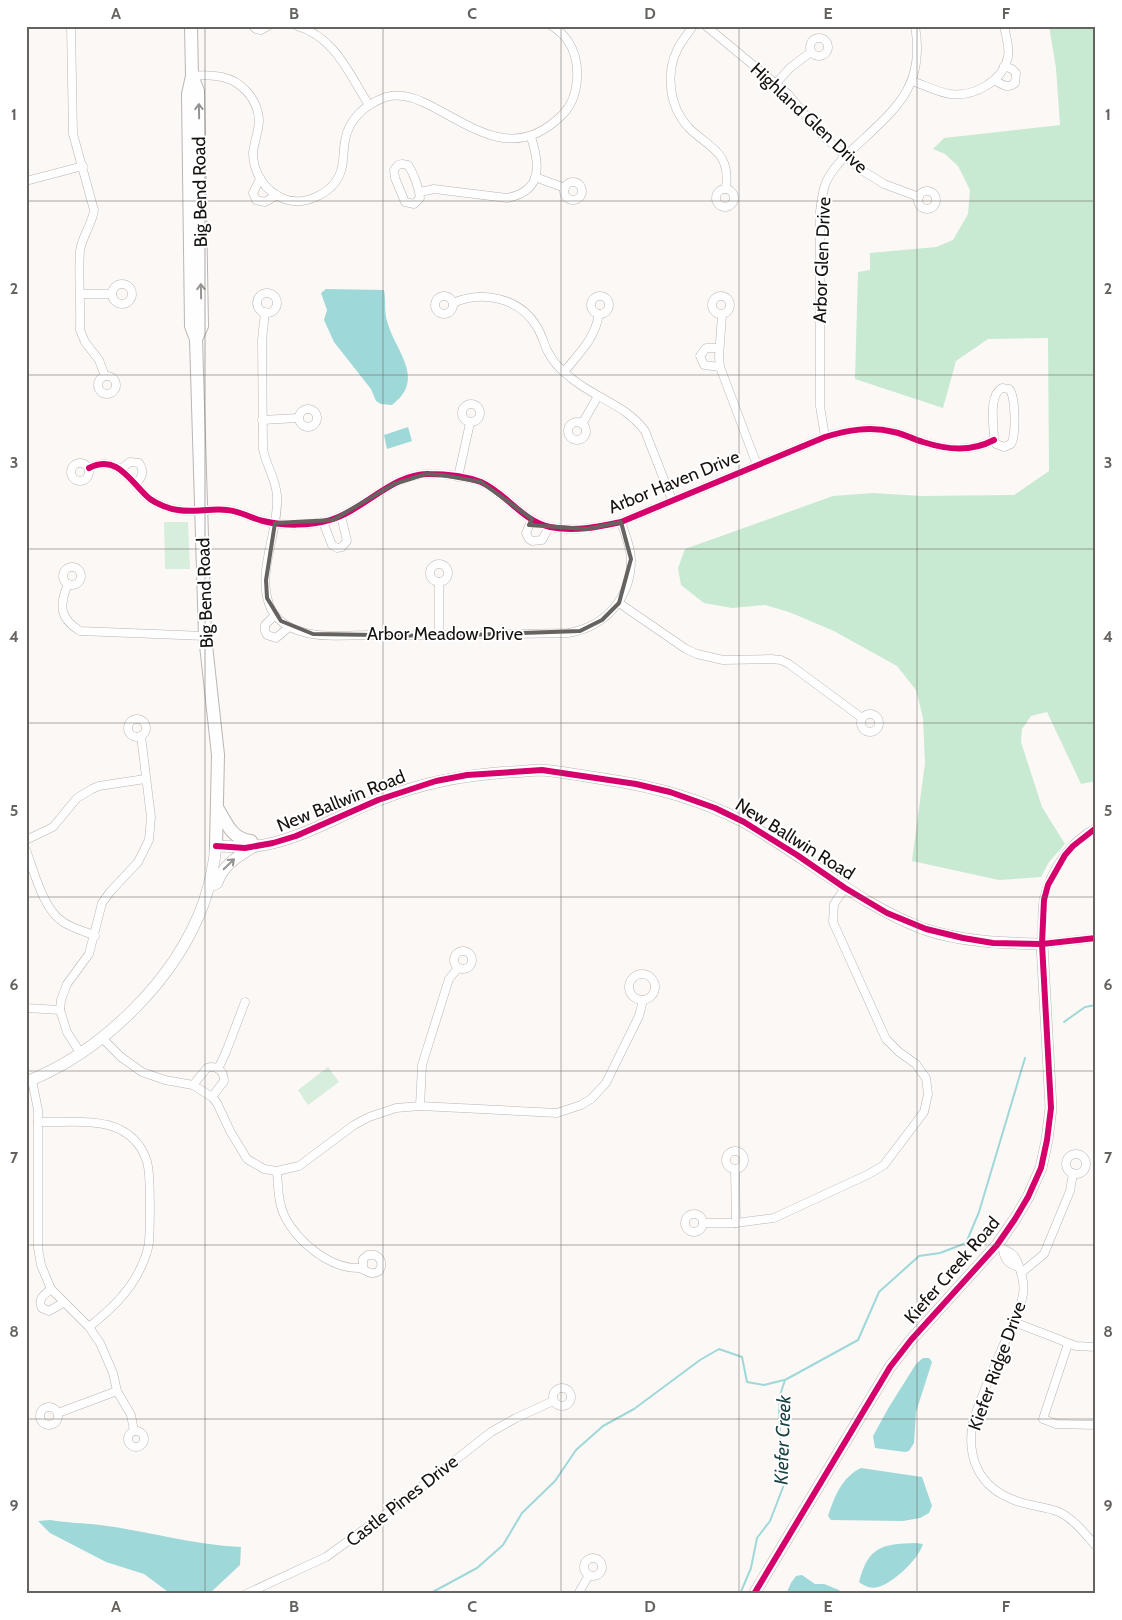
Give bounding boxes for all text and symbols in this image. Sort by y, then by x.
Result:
text: A [111,4,121,23]
text: B [289,4,299,23]
text: C [467,4,477,23]
text: D [644,4,656,23]
text: E [823,4,833,23]
text: F [1002,4,1011,23]
street label: Highland Glen Drive [746,58,872,178]
one-way arrow [194,104,204,120]
text: 1 [11,105,17,124]
text: 1 [1105,105,1111,124]
street label: Big Bend Road [188,137,212,247]
street label: Arbor Glen Drive [809,197,835,323]
text: 2 [10,279,18,298]
text: 2 [1104,279,1112,298]
one-way arrow [196,284,206,300]
street label: Arbor Haven Drive [605,446,743,518]
text: 3 [10,453,18,472]
text: 3 [1104,453,1112,472]
street label: Big Bend Road [192,537,218,649]
street label: Arbor Meadow Drive [367,623,523,645]
text: 4 [9,627,19,646]
text: 4 [1103,627,1113,646]
street label: New Ballwin Road [274,765,408,837]
street label: New Ballwin Road [731,793,859,885]
text: 5 [10,801,18,820]
text: 5 [1104,801,1112,820]
one-way arrow [223,858,235,871]
text: 6 [10,975,19,994]
text: 6 [1104,975,1113,994]
text: 7 [10,1148,19,1167]
text: 7 [1104,1148,1113,1167]
street label: Kiefer Creek Road [900,1212,1004,1328]
street label: Kiefer Ridge Drive [963,1299,1031,1433]
text: 8 [9,1322,19,1341]
text: 8 [1103,1322,1113,1341]
water label: Kiefer Creek [769,1394,796,1485]
street label: Castle Pines Drive [342,1451,462,1551]
text: 9 [10,1496,19,1515]
text: 9 [1104,1496,1113,1515]
text: A [111,1597,121,1616]
text: B [289,1597,299,1616]
text: C [467,1597,477,1616]
text: D [644,1597,656,1616]
text: E [823,1597,833,1616]
text: F [1002,1597,1011,1616]

